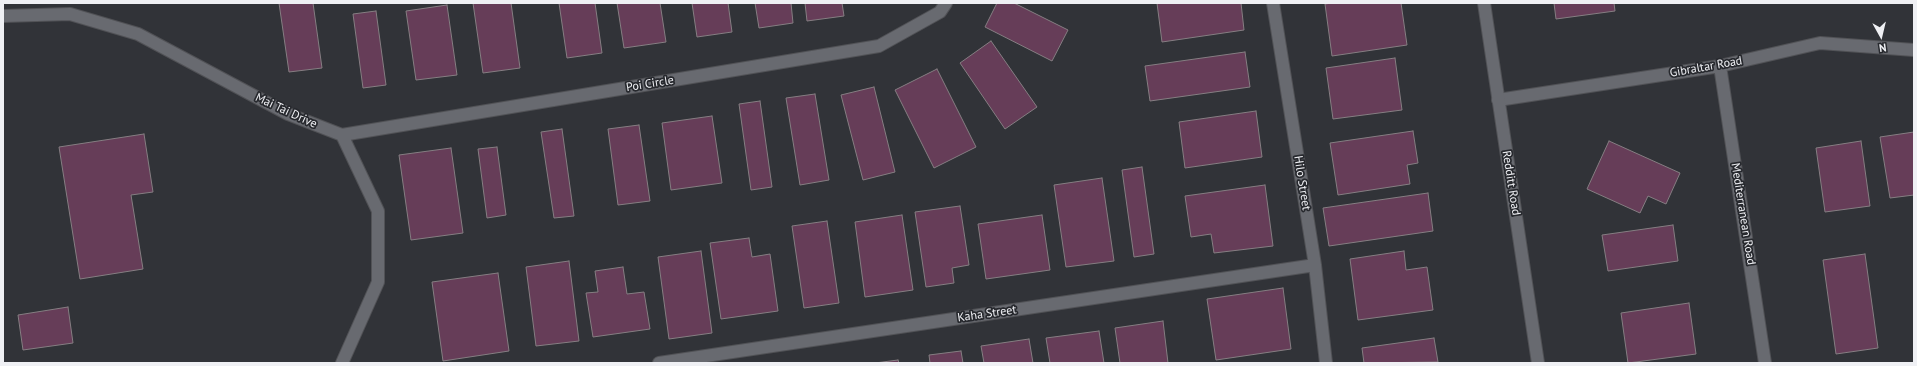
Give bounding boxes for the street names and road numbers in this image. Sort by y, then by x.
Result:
street label: Gibraltar Road [1669,54,1743,80]
street label: Poi Circle [625,73,675,95]
street label: Mai Tai Drive [253,90,319,132]
street label: Redditt Road [1499,150,1523,216]
street label: Hilo Street [1291,155,1313,211]
street label: Mediterranean Road [1728,162,1758,266]
street label: Kaha Street [957,303,1017,325]

